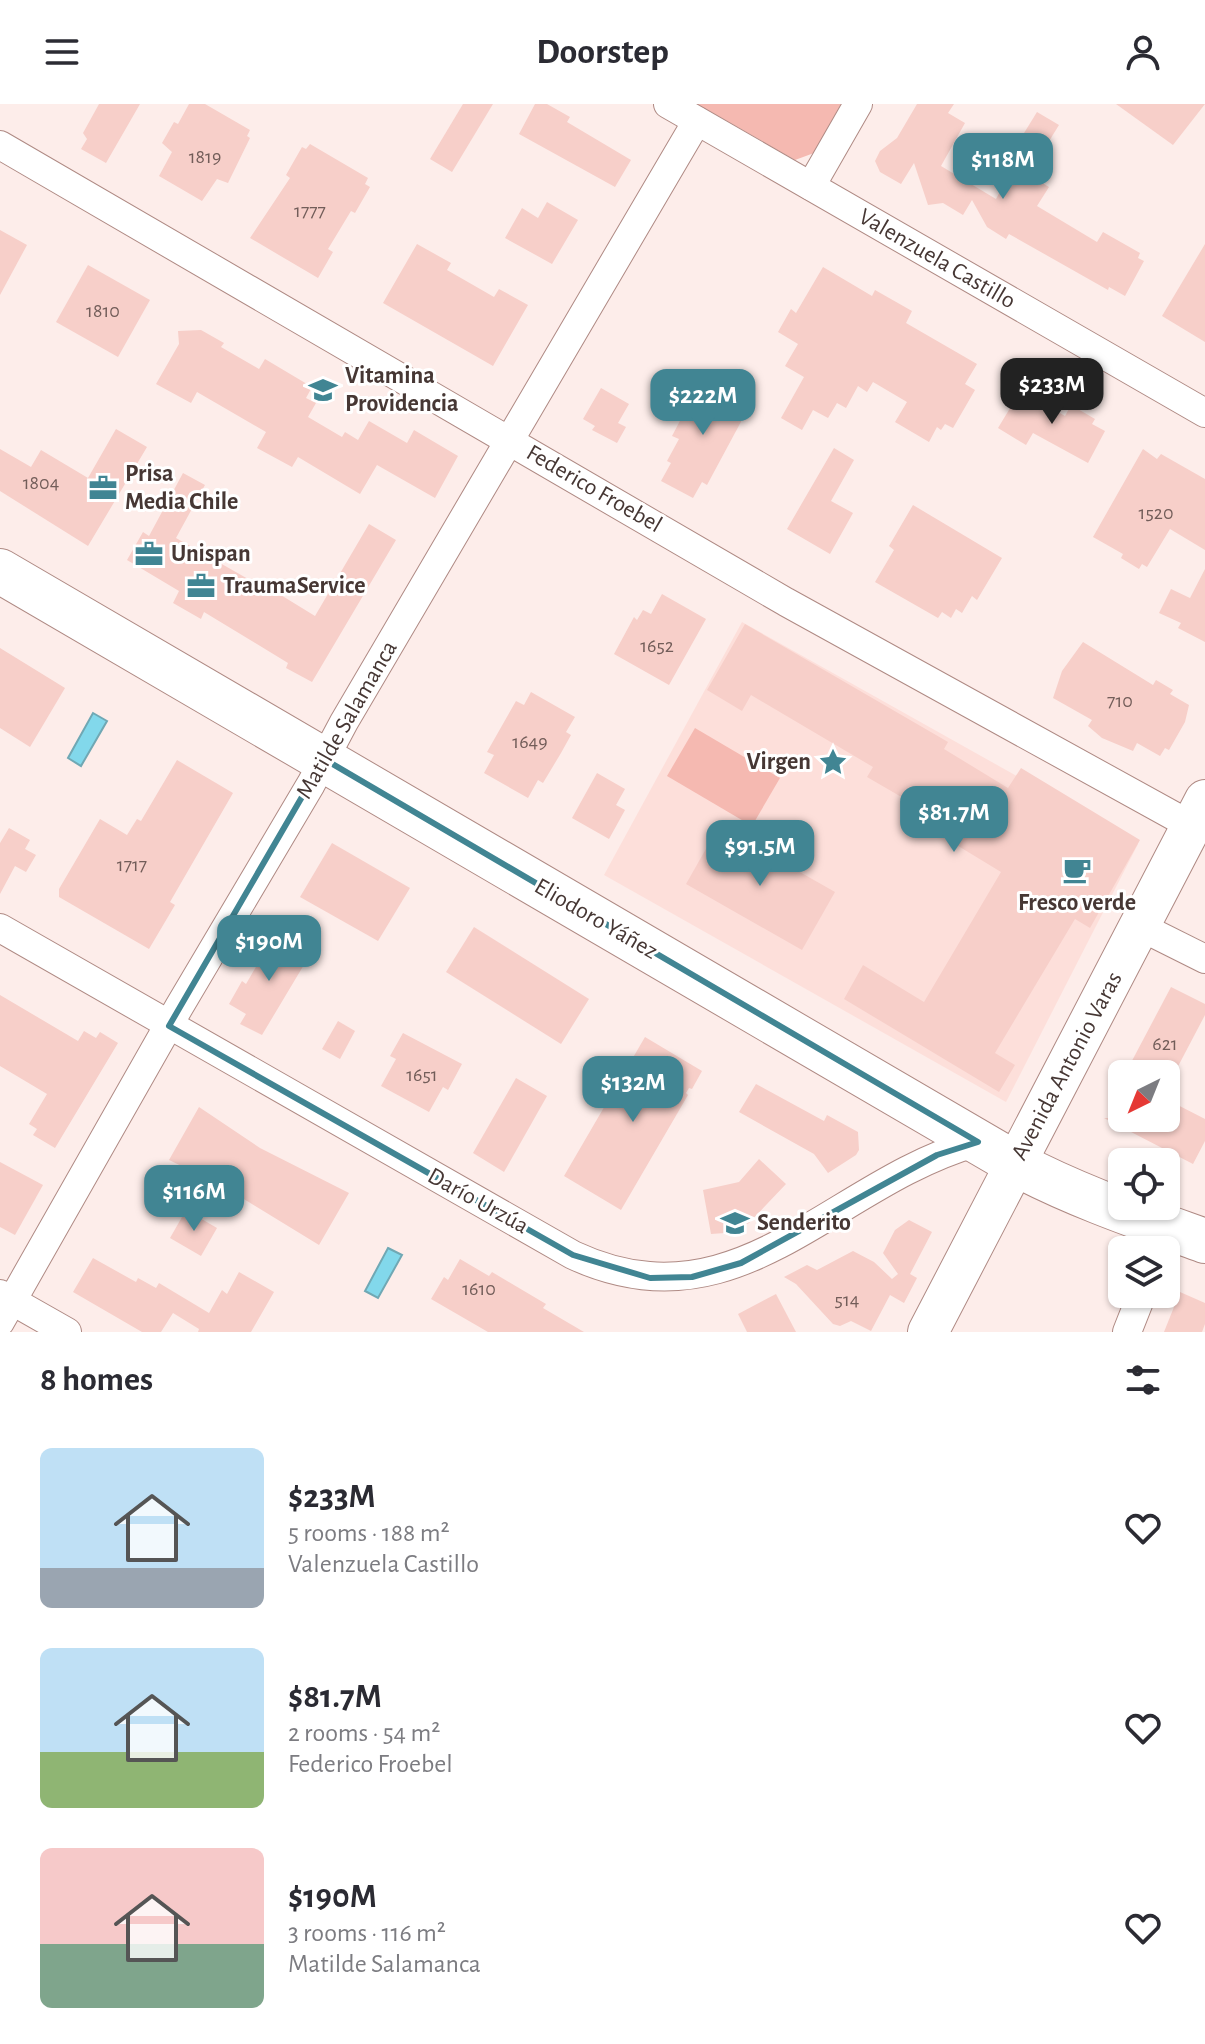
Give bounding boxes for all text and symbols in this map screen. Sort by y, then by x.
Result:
icon: menu [40,30,84,74]
icon: person [1121,30,1165,74]
text: Doorstep [536,34,669,70]
pin: $118M [947,133,1059,201]
text: $118M [971,146,1035,172]
house number: 1819 [189,147,221,167]
house number: 1777 [294,201,326,221]
street label: Valenzuela Castillo [855,205,1019,313]
house number: 1810 [86,301,120,321]
pin: $233M [996,358,1108,426]
place label: Vitamina Providencia [345,364,459,416]
pin: $222M [647,369,759,437]
text: $233M [1018,371,1086,397]
school or university icon: Vitamina Providencia [308,375,338,405]
text: $222M [668,382,738,408]
street label: Federico Froebel [522,441,666,537]
place label: Prisa Media Chile [125,462,238,514]
house number: 1804 [23,473,59,493]
office icon: Prisa Media Chile [88,473,118,503]
house number: 1520 [1139,503,1173,523]
office icon: Unispan [134,539,164,569]
place label: Unispan [171,542,251,566]
office icon: TraumaService [186,571,216,601]
place label: TraumaService [223,574,366,598]
house number: 1652 [640,636,674,656]
street label: Matilde Salamanca [292,637,402,803]
house number: 710 [1107,691,1133,711]
house number: 1649 [512,732,548,752]
place icon: Virgen [818,747,848,777]
place label: Virgen [746,750,811,774]
pin: $81.7M [889,786,1019,854]
text: $81.7M [918,799,990,825]
pin: $91.5M [695,820,825,888]
text: $91.5M [724,833,796,859]
house number: 1717 [117,855,147,875]
cafe icon: Fresco verde [1062,855,1092,885]
street label: Eliodoro Yáñez [530,874,662,964]
place label: Fresco verde [1018,891,1136,915]
pin: $190M [213,915,325,983]
text: $190M [235,928,303,954]
street label: Avenida Antonio Varas [1007,968,1127,1164]
house number: 621 [1152,1034,1178,1054]
pin: $132M [577,1056,689,1124]
north arrow [1108,1060,1180,1132]
map controls [1108,1060,1180,1308]
house number: 1651 [406,1065,438,1085]
text: $132M [600,1069,666,1095]
button: locate [1108,1148,1180,1220]
street label: Darío Urzúa [424,1164,532,1238]
pin: $116M [138,1165,250,1233]
text: $116M [162,1178,226,1204]
school or university icon: Senderito [720,1208,750,1238]
place label: Senderito [757,1211,851,1235]
button: layers [1108,1236,1180,1308]
house number: 1610 [462,1279,496,1299]
house number: 514 [835,1290,859,1310]
icon: filters [1121,1358,1165,1402]
text: 8 homes [40,1363,153,1397]
icon: home [104,1480,200,1576]
text: $233M [288,1480,376,1514]
icon: heart [1121,1506,1165,1550]
text: 5 rooms · 188 m² [288,1520,450,1546]
text: Valenzuela Castillo [288,1551,479,1577]
icon: home [104,1680,200,1776]
text: $81.7M [288,1680,382,1714]
icon: heart [1121,1706,1165,1750]
text: 2 rooms · 54 m² [288,1720,440,1746]
text: Federico Froebel [288,1751,453,1777]
icon: home [104,1880,200,1976]
text: $190M [288,1880,377,1914]
icon: heart [1121,1906,1165,1950]
text: 3 rooms · 116 m² [288,1920,446,1946]
text: Matilde Salamanca [288,1951,481,1977]

